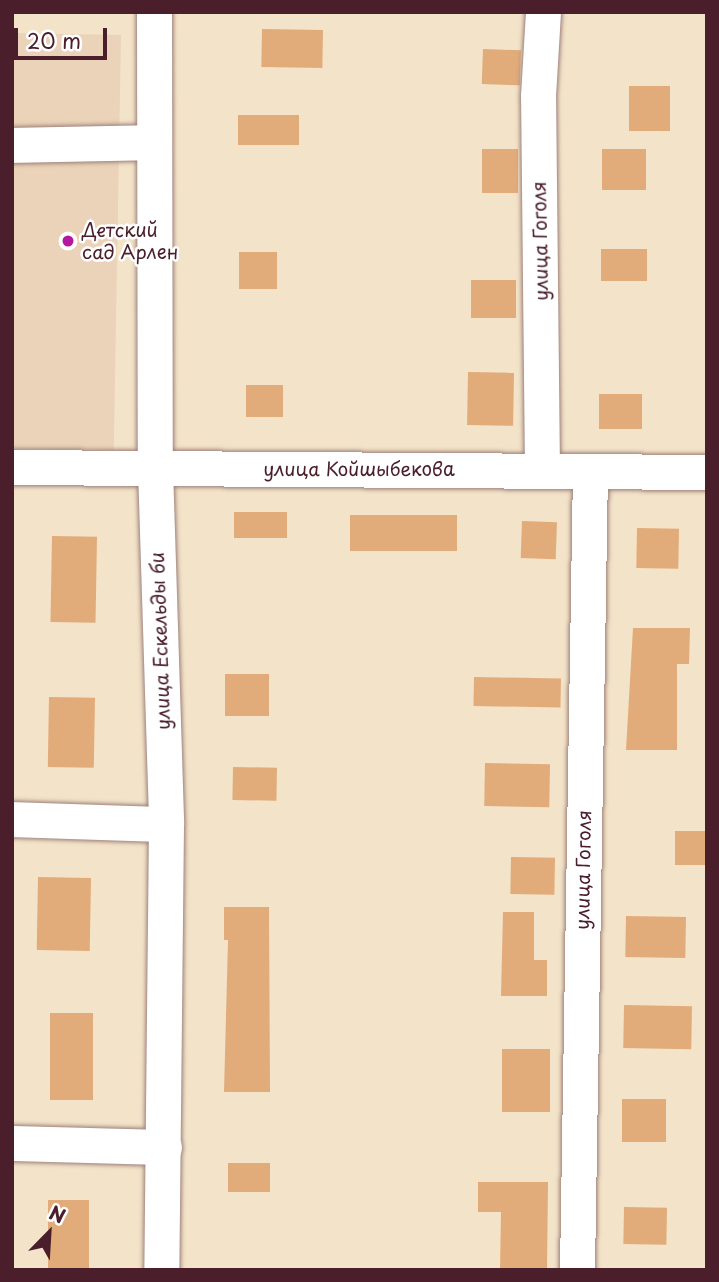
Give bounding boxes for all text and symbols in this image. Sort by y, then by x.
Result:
scale bar [18,14,110,58]
text: 20 m [27,24,81,56]
street label: улица Гоголя [528,180,552,302]
place label: Детский сад Арлен [82,219,179,263]
marker: Детский сад Арлен [60,233,76,249]
street label: улица Койшыбекова [263,458,455,480]
street label: улица Ескельды би [145,551,175,731]
street label: улица Гоголя [571,809,595,931]
north arrow [14,1198,84,1268]
text: N [45,1198,70,1230]

